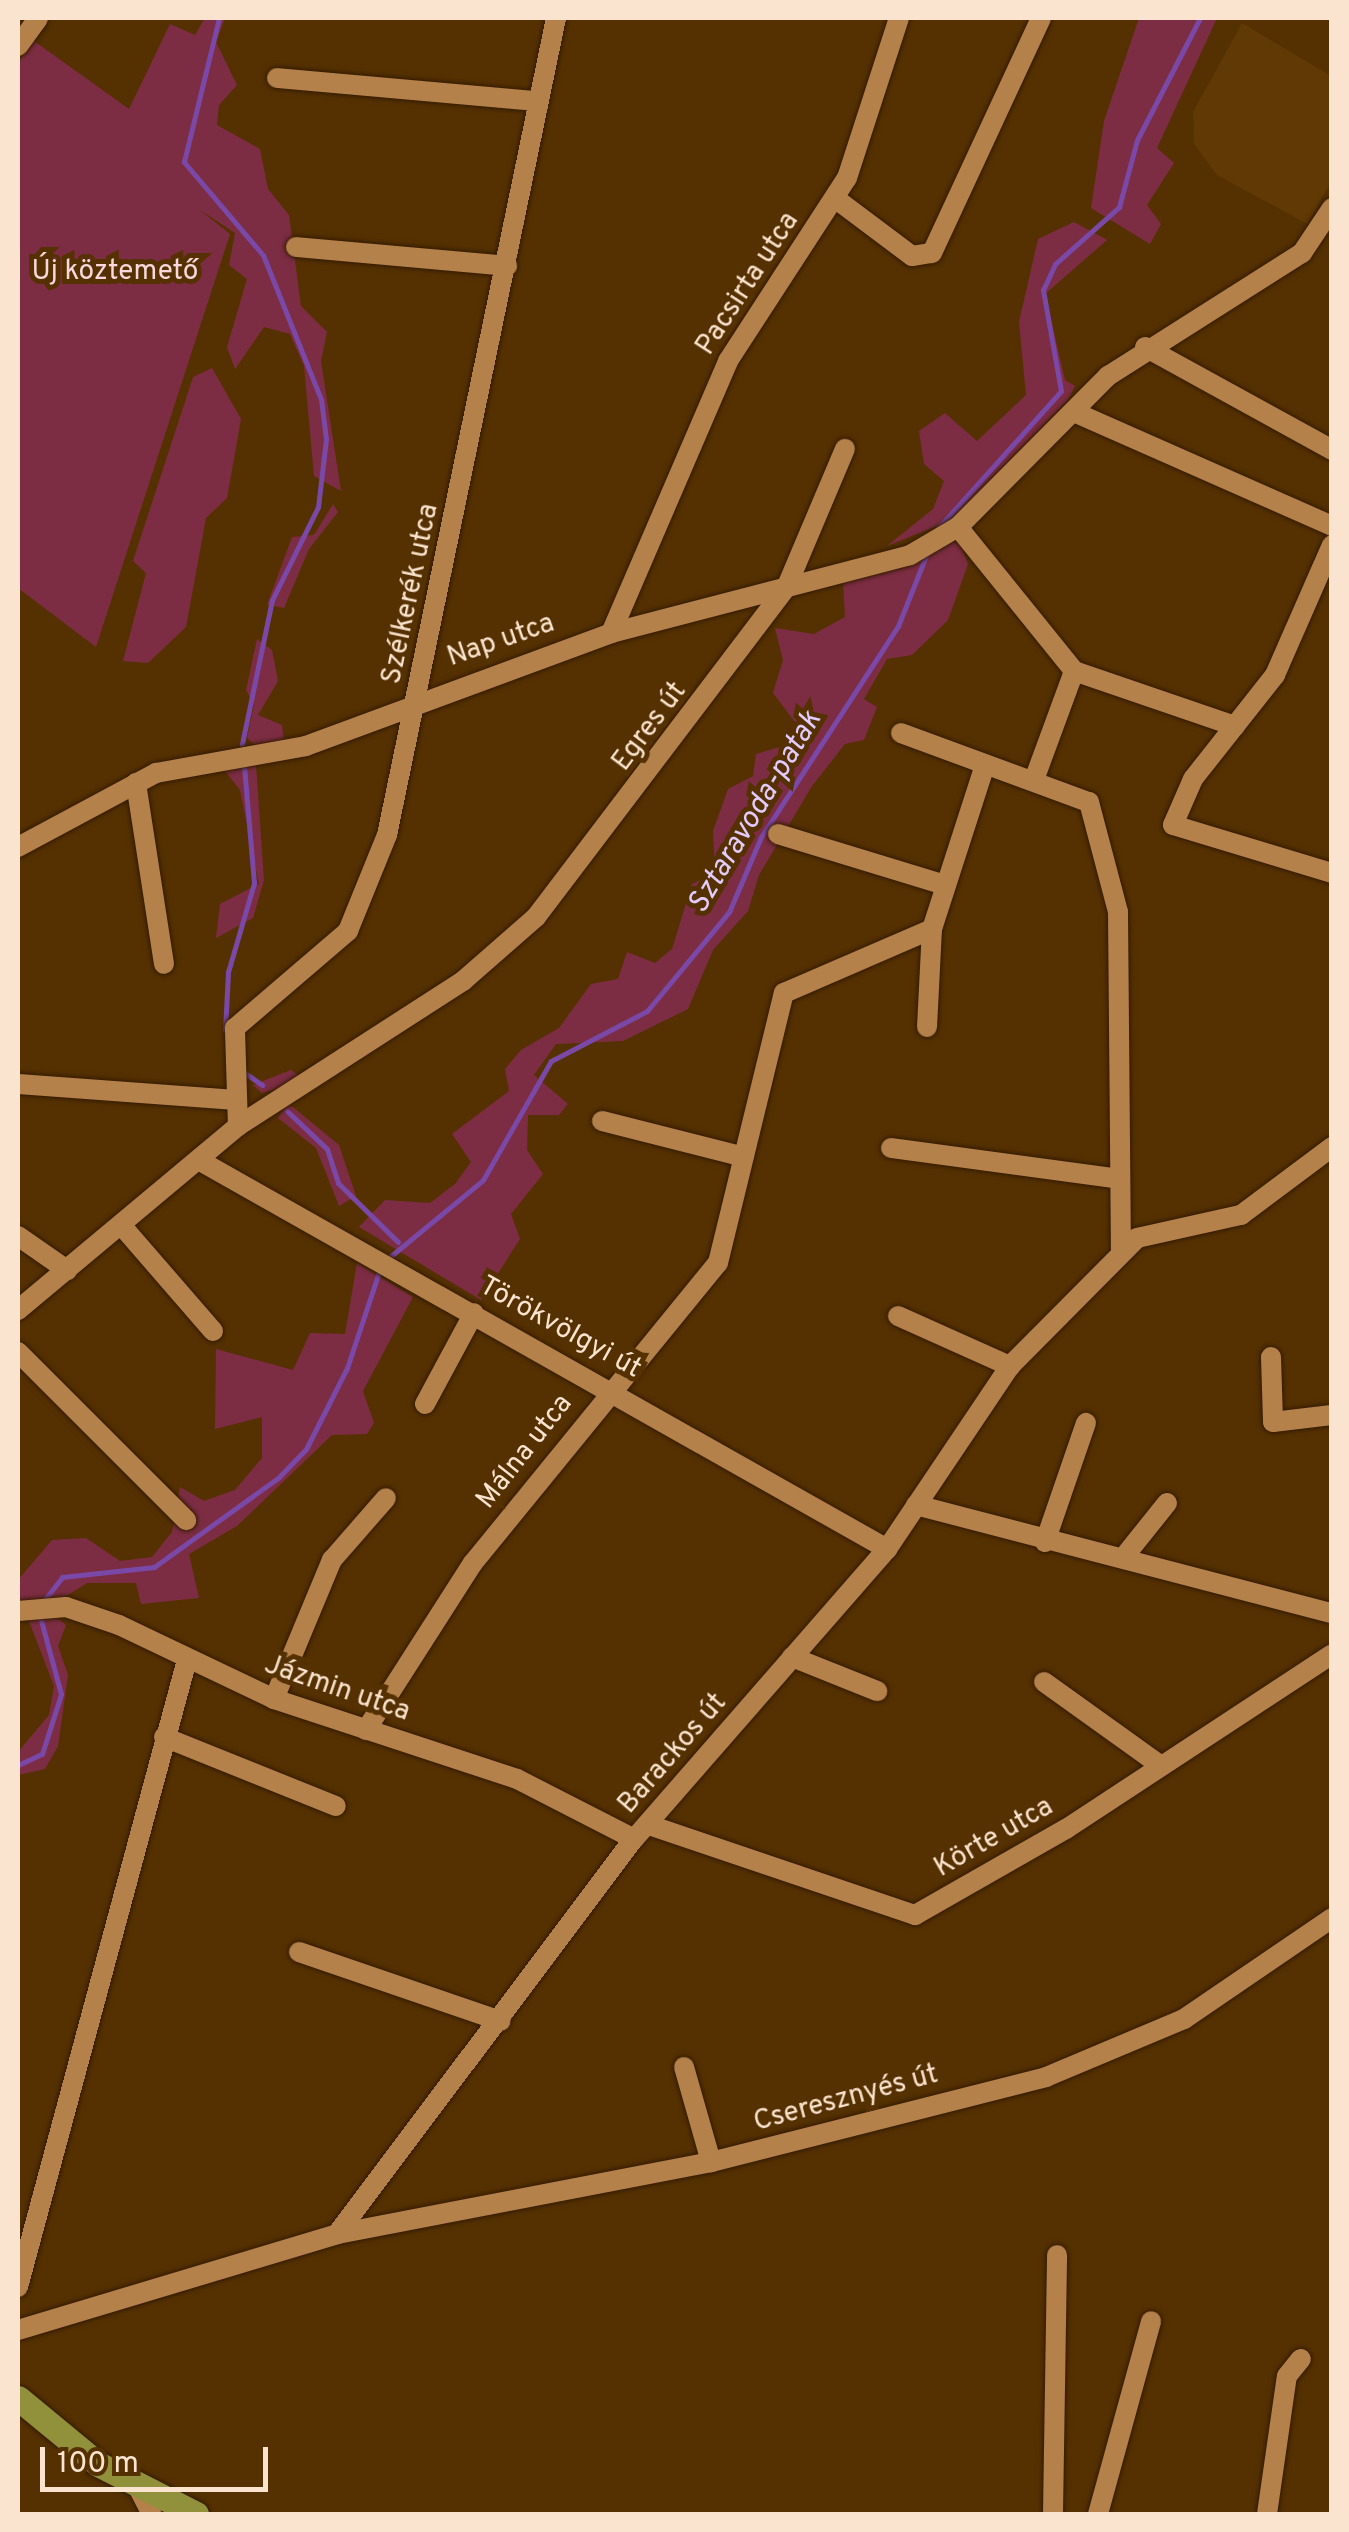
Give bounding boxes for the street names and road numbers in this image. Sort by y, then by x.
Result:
street label: Pacsirta utca [689,206,807,362]
street label: Szélkerék utca [375,501,447,687]
street label: Nap utca [443,607,559,675]
street label: Egres út [606,676,694,778]
street label: Törökvölgyi út [473,1270,647,1386]
street label: Málna utca [470,1388,580,1516]
street label: Jázmin utca [260,1648,414,1730]
street label: Barackos út [612,1687,734,1821]
street label: Körte utca [929,1791,1059,1885]
street label: Cseresznyés út [750,2058,942,2140]

